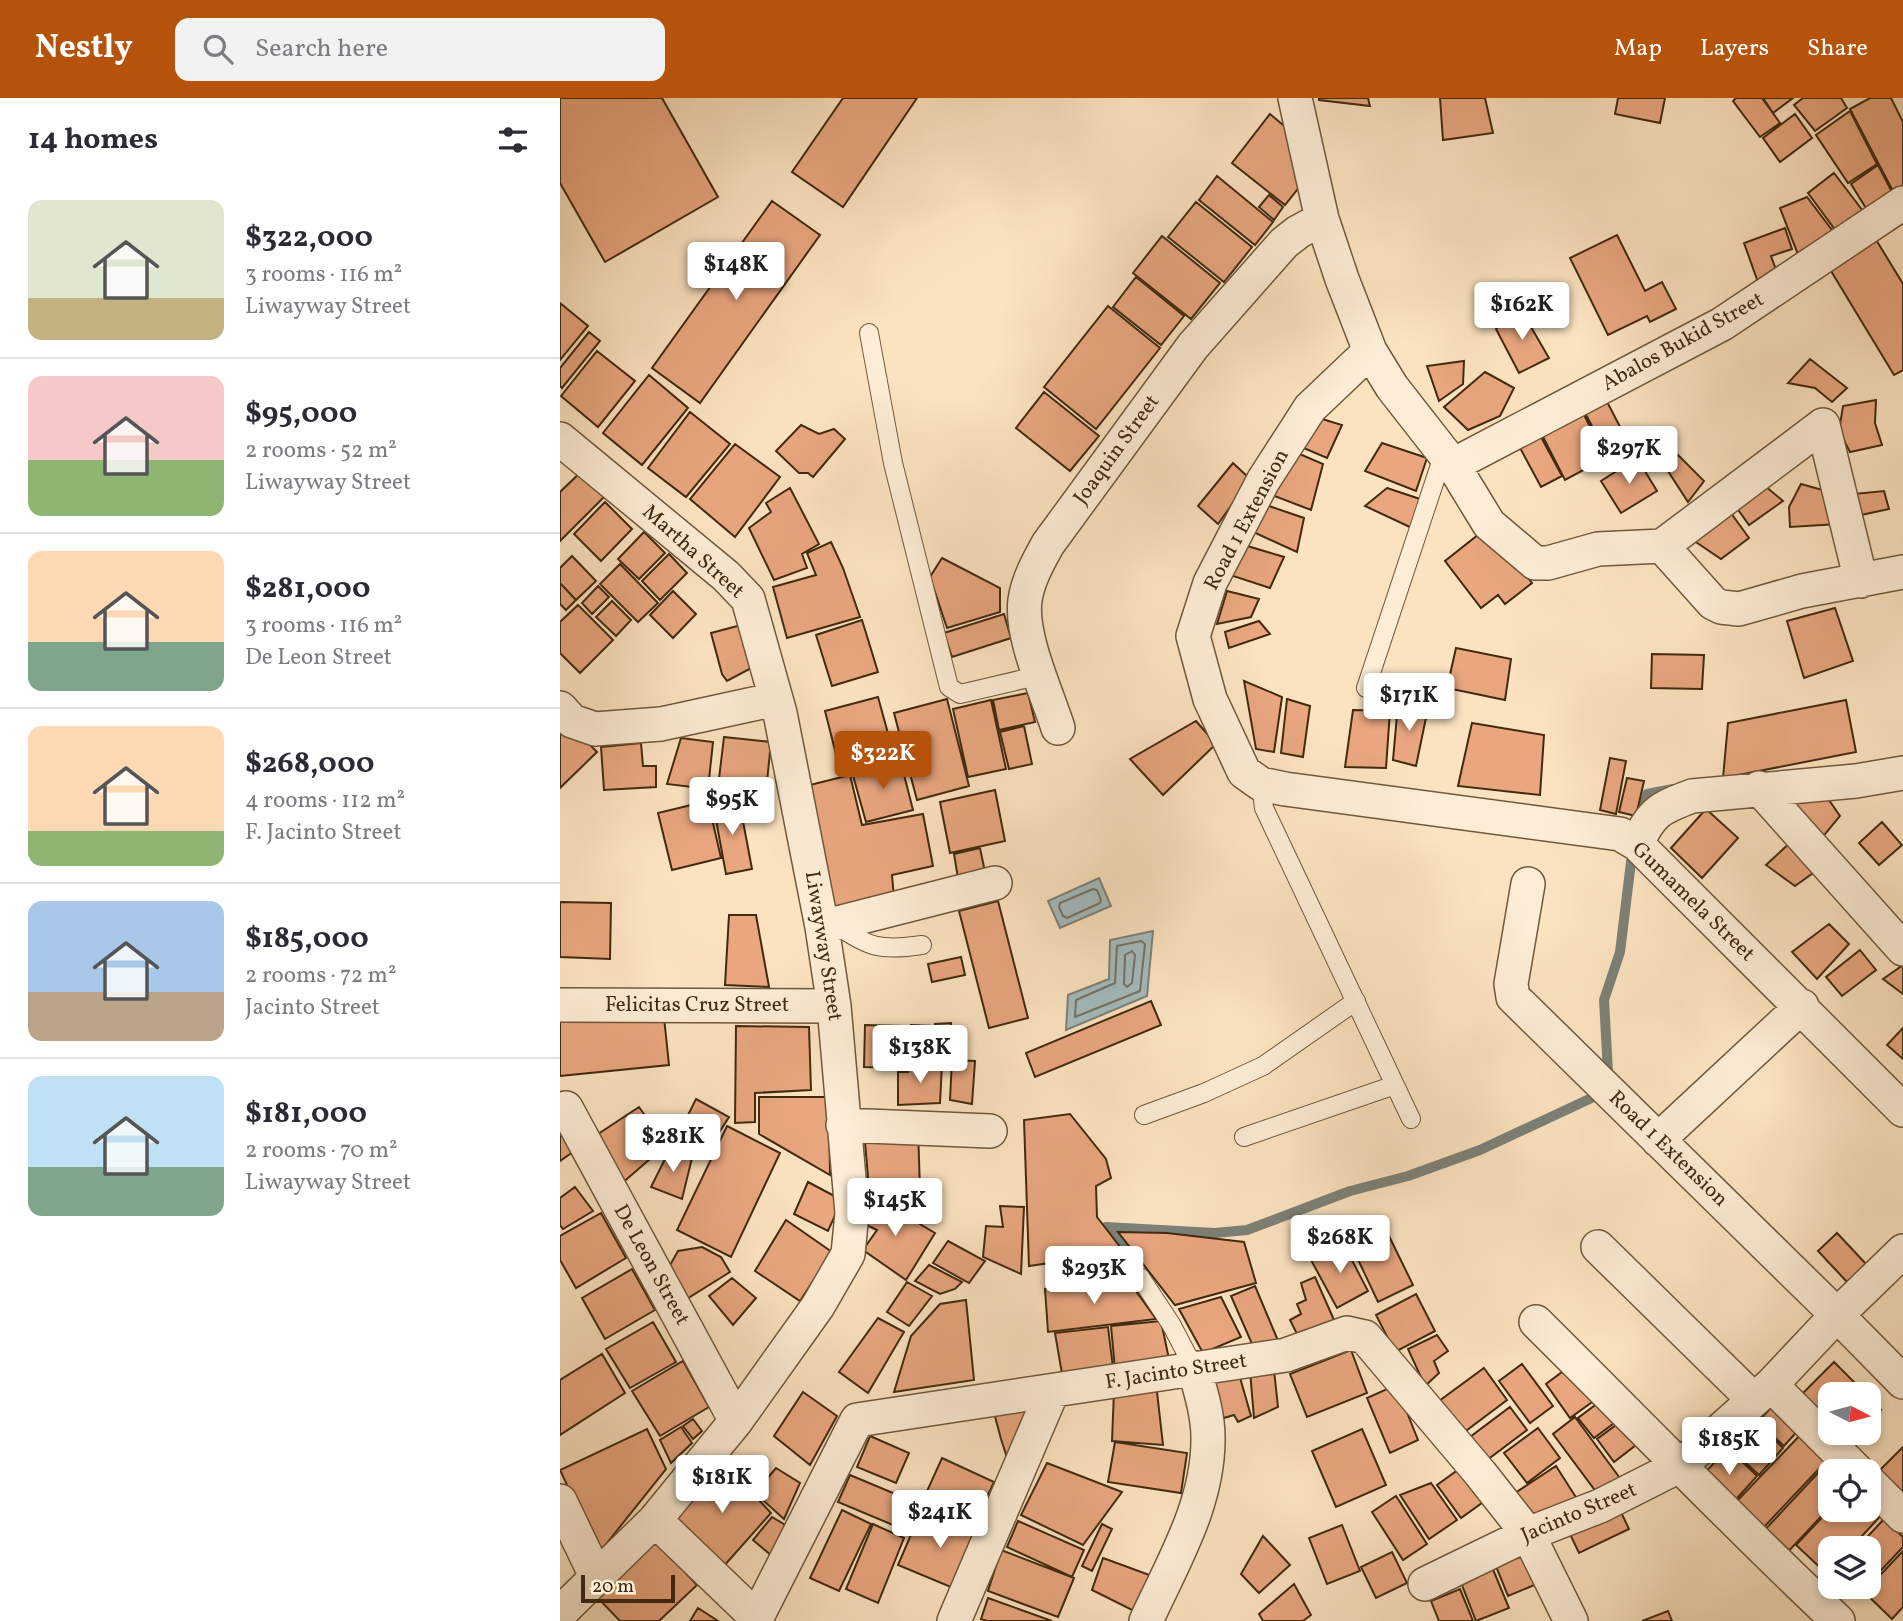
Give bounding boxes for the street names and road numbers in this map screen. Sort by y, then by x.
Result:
street label: Abalos Bukid Street [1597,285,1769,399]
street label: Joaquin Street [1067,389,1167,511]
street label: Road 1 Extension [1198,444,1296,596]
street label: Martha Street [636,498,750,606]
street label: Gumamela Street [1625,836,1761,968]
street label: Liwayway Street [797,869,849,1023]
street label: Felicitas Cruz Street [605,991,789,1020]
street label: Road 1 Extension [1602,1084,1734,1214]
street label: De Leon Street [606,1199,696,1331]
street label: F. Jacinto Street [1103,1347,1249,1397]
street label: Jacinto Street [1517,1476,1641,1550]

